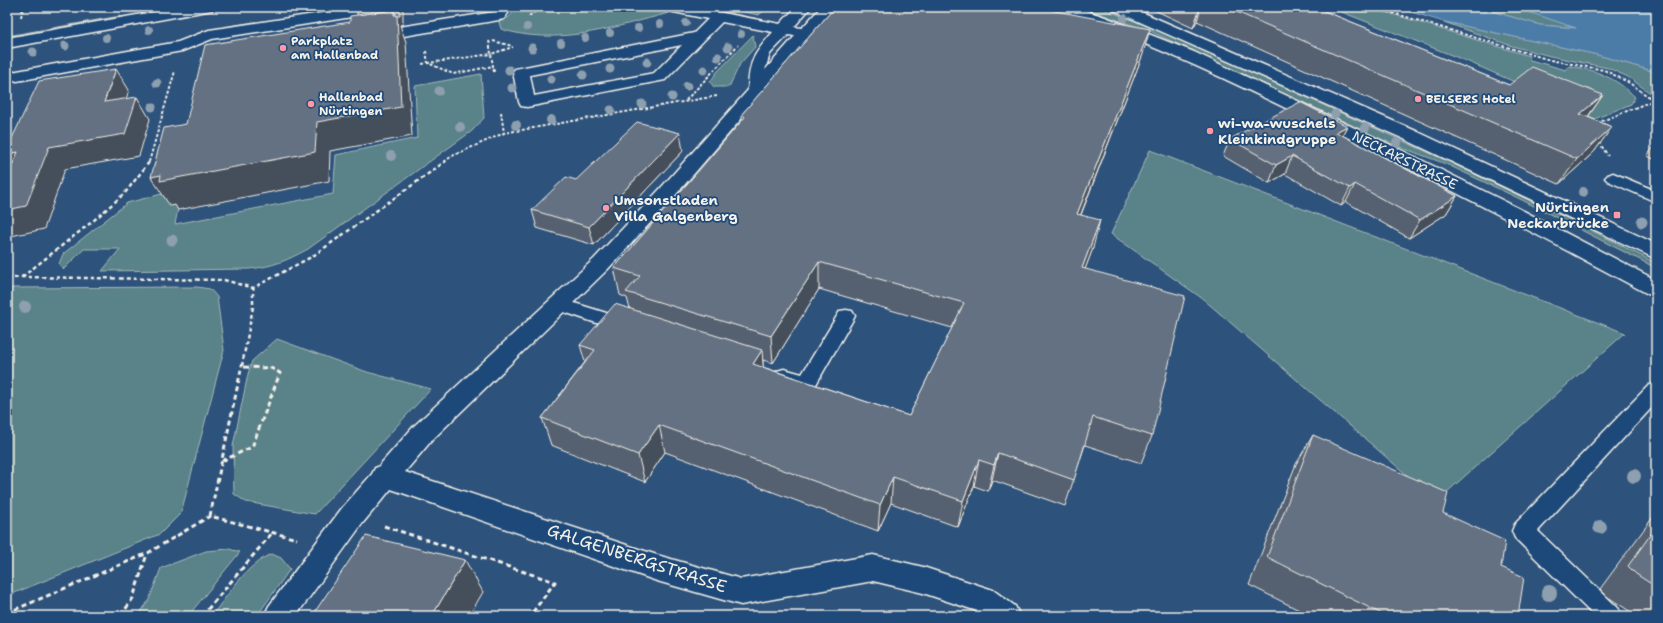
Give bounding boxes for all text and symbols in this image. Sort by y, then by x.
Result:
place label: Parkplatz am Hallenbad [291,33,378,63]
marker: Parkplatz am Hallenbad [278,43,288,53]
place label: Hallenbad Nürtingen [319,89,383,119]
place label: BELSERS Hotel [1426,91,1516,107]
marker: BELSERS Hotel [1413,94,1423,104]
marker: Hallenbad Nürtingen [306,99,316,109]
place label: wi-wa-wuschels Kleinkindgruppe [1218,114,1336,148]
marker: wi-wa-wuschels Kleinkindgruppe [1205,126,1215,136]
street label: NECKARSTRASSE [1349,127,1461,193]
place label: Umsonstladen Villa Galgenberg [614,191,738,225]
place label: Nürtingen Neckarbrücke [1507,198,1609,232]
marker: Umsonstladen Villa Galgenberg [601,203,611,213]
marker: Nürtingen Neckarbrücke [1612,210,1622,220]
street label: GALGENBERGSTRASSE [544,519,730,597]

